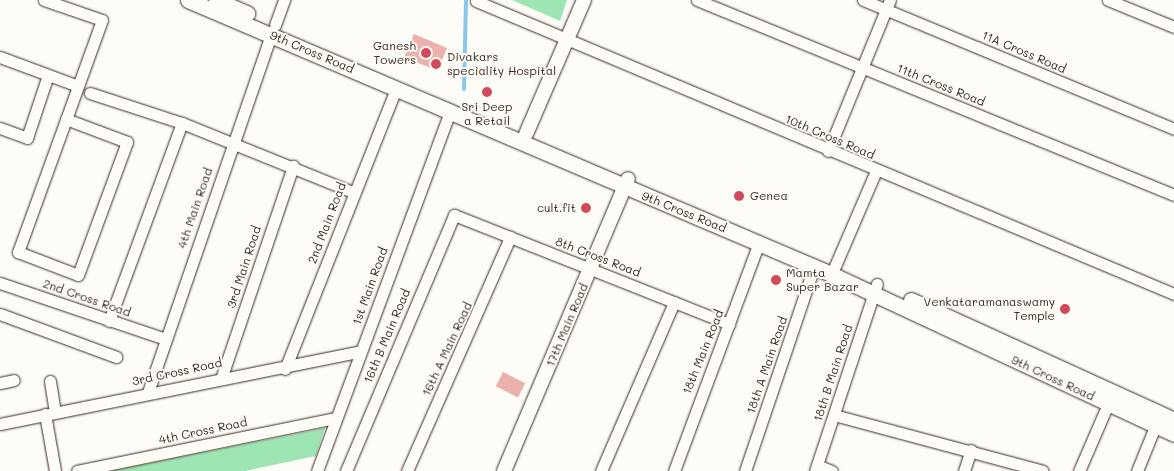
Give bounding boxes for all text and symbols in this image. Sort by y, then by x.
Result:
street label: 9th Cross Road [268,28,356,76]
street label: 11A Cross Road [980,28,1068,76]
place label: Ganesh Towers [373,39,416,67]
marker: Ganesh Towers [420,47,432,59]
place label: Divakars speciality Hospital [447,50,556,78]
marker: Divakars speciality Hospital [429,57,443,71]
street label: 11th Cross Road [895,61,987,109]
marker: Sri Deep a Retail [481,86,493,98]
place label: Sri Deep a Retail [462,100,512,128]
street label: 10th Cross Road [783,112,877,162]
street label: 4th Main Road [175,166,215,250]
street label: 2nd Main Road [305,180,349,266]
street label: 9th Cross Road [640,188,728,236]
marker: Genea [732,189,746,203]
place label: Genea [750,189,788,203]
place label: cult.fit [537,201,576,215]
marker: cult.fit [580,202,592,214]
street label: 3rd Main Road [224,224,264,310]
street label: 8th Cross Road [553,234,643,280]
street label: 1st Main Road [349,245,391,327]
place label: Mamta Super Bazar [786,266,859,294]
marker: Mamta Super Bazar [770,274,782,286]
street label: 2nd Cross Road [41,276,133,320]
street label: 17th Main Road [543,281,591,369]
street label: 16th B Main Road [361,287,413,385]
place label: Venkataramanaswamy Temple [923,295,1055,323]
street label: 16th A Main Road [419,300,475,398]
marker: Venkataramanaswamy Temple [1059,303,1071,315]
street label: 18th Main Road [680,308,726,396]
street label: 18th A Main Road [744,315,790,415]
street label: 18th B Main Road [811,323,855,423]
street label: 9th Cross Road [1009,352,1097,404]
street label: 3rd Cross Road [131,355,223,389]
street label: 4th Cross Road [157,415,249,447]

